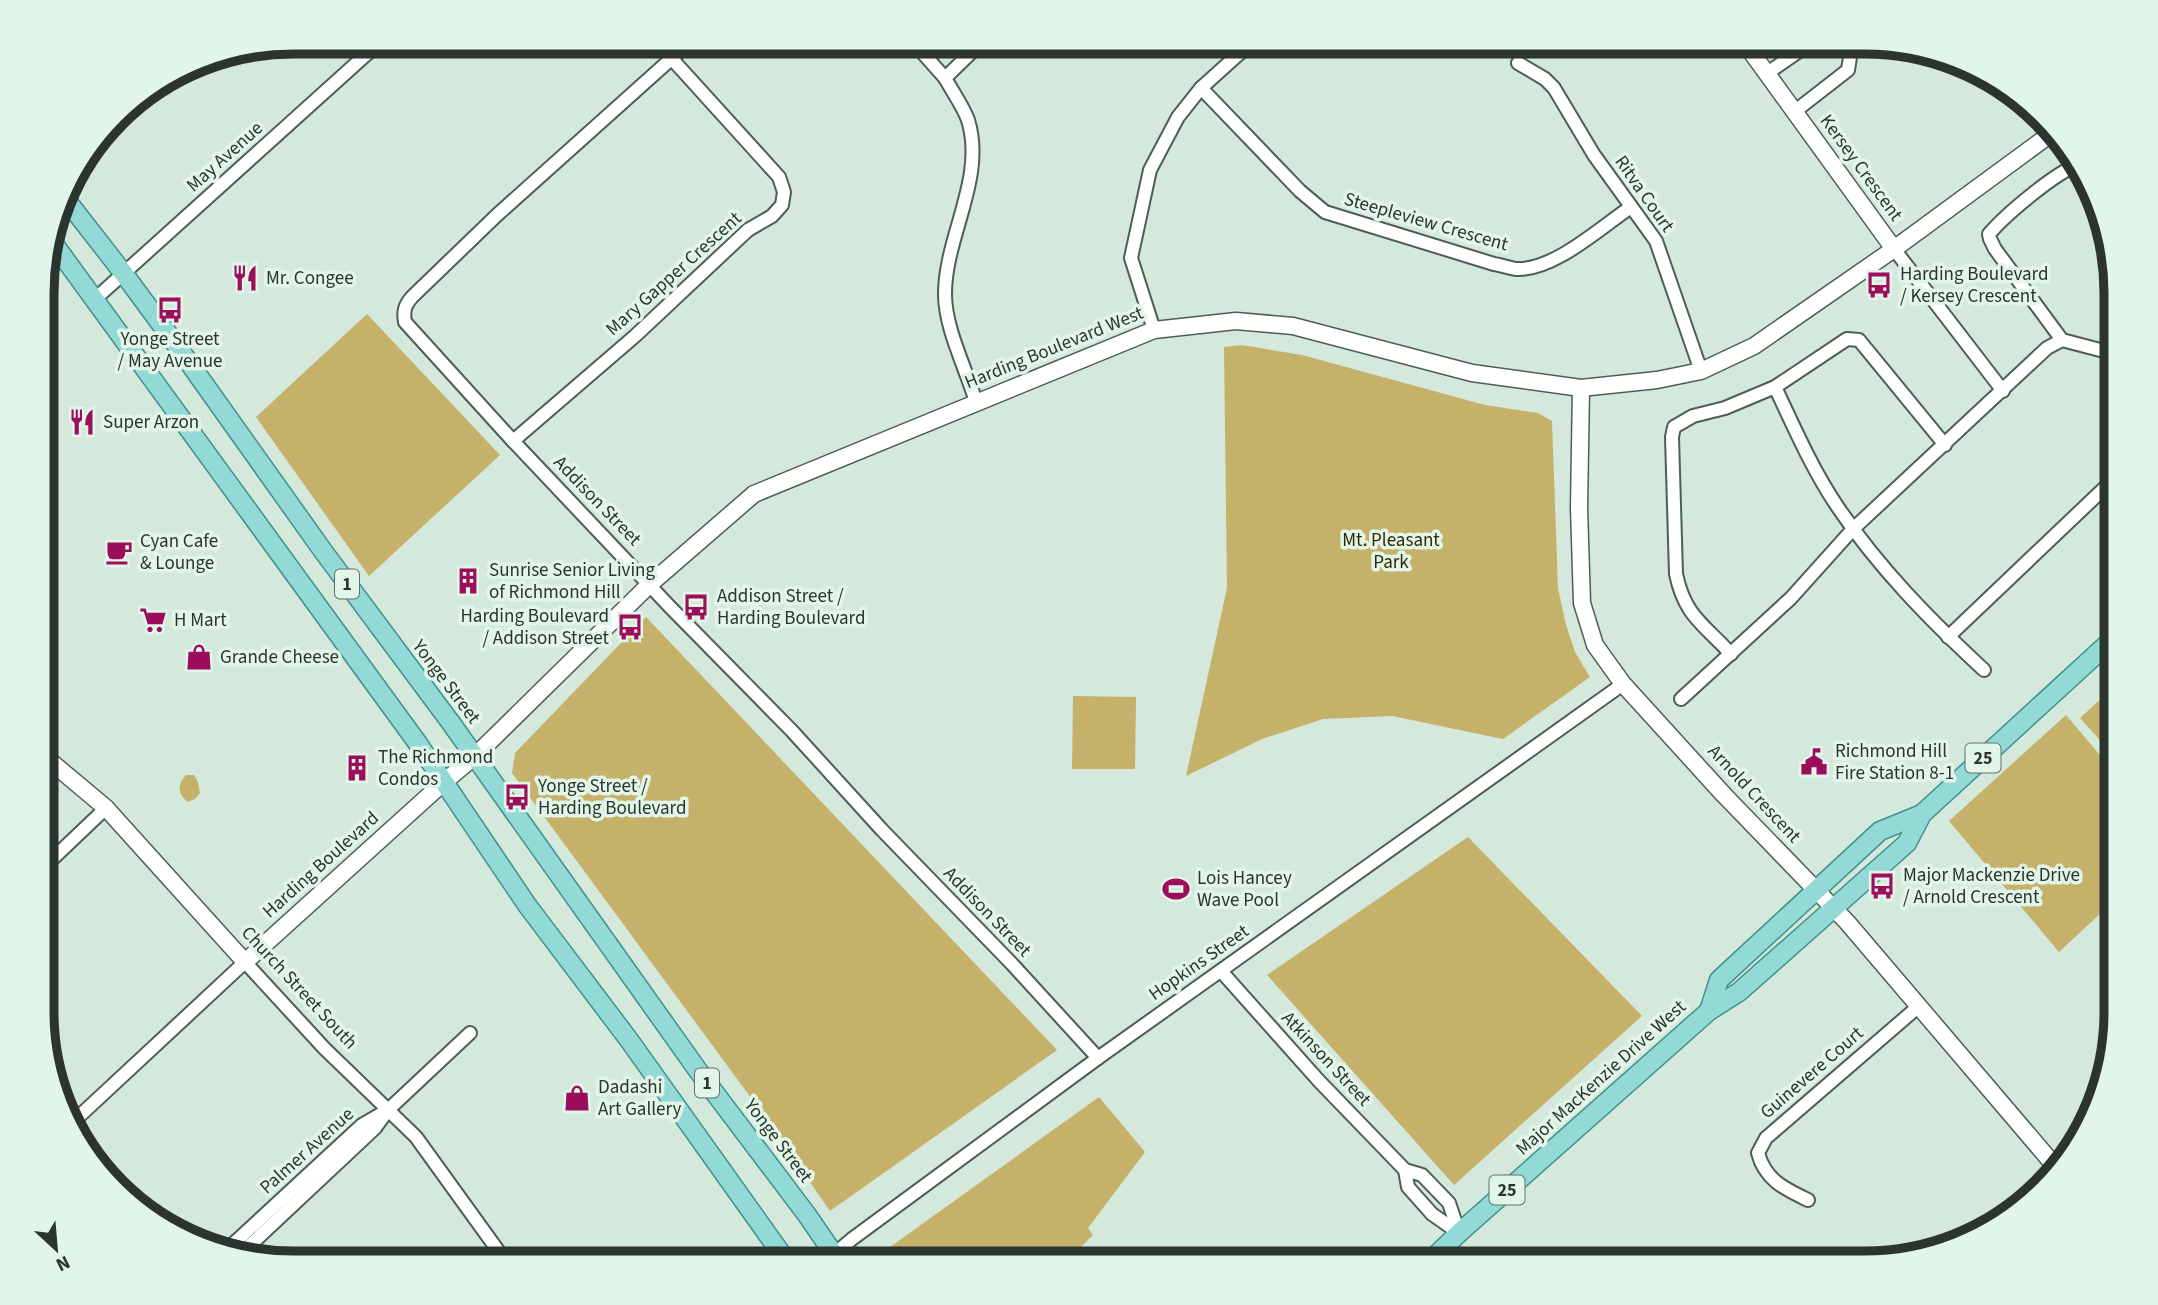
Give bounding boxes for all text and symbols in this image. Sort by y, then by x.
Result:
street label: Kersey Crescent [1813,109,1909,227]
street label: May Avenue [181,115,269,199]
street label: Ritva Court [1608,150,1681,238]
street label: Steepleview Crescent [1341,186,1512,258]
street label: Mary Gapper Crescent [600,205,748,342]
place label: Harding Boulevard / Kersey Crescent [1900,261,2049,310]
restaurant icon: Mr. Congee [230,263,260,293]
place label: Mr. Congee [266,265,354,292]
bus stop icon: Harding Boulevard / Kersey Crescent [1864,270,1894,300]
bus stop icon: Yonge Street / May Avenue [155,295,185,325]
street label: Harding Boulevard West [961,300,1148,396]
place label: Yonge Street / May Avenue [117,326,223,375]
restaurant icon: Super Arzon [67,407,97,437]
place label: Super Arzon [103,409,199,436]
street label: Addison Street [547,450,647,553]
park label: Mt. Pleasant Park [1342,527,1440,576]
place label: Cyan Cafe & Lounge [140,528,218,577]
cafe icon: Cyan Cafe & Lounge [104,537,134,567]
place label: Sunrise Senior Living of Richmond Hill [489,557,656,606]
building icon: Sunrise Senior Living of Richmond Hill [453,566,483,596]
road number: 1 [335,570,359,598]
place label: Addison Street / Harding Boulevard [717,583,866,632]
bus stop icon: Addison Street / Harding Boulevard [681,592,711,622]
place label: Harding Boulevard / Addison Street [460,603,610,652]
supermarket icon: H Mart [138,605,168,635]
place label: H Mart [174,607,227,634]
bus stop icon: Harding Boulevard / Addison Street [615,612,645,642]
street label: Yonge Street [405,634,487,730]
shop icon: Grande Cheese [184,642,214,672]
place label: Grande Cheese [220,644,339,671]
place label: Richmond Hill Fire Station 8-1 [1835,738,1954,787]
street label: Arnold Crescent [1701,739,1807,850]
place label: The Richmond Condos [378,744,493,793]
road number: 25 [1966,744,2000,772]
public building icon: Richmond Hill Fire Station 8-1 [1799,747,1829,777]
building icon: The Richmond Condos [342,753,372,783]
place label: Yonge Street / Harding Boulevard [537,773,687,822]
bus stop icon: Yonge Street / Harding Boulevard [502,782,532,812]
street label: Harding Boulevard [257,805,385,925]
street label: Addison Street [937,861,1037,964]
place label: Major Mackenzie Drive / Arnold Crescent [1903,862,2080,911]
place label: Lois Hancey Wave Pool [1197,865,1292,914]
bus stop icon: Major Mackenzie Drive / Arnold Crescent [1867,871,1897,901]
sports icon: Lois Hancey Wave Pool [1161,874,1191,904]
street label: Hopkins Street [1143,918,1255,1008]
street label: Church Street South [235,920,363,1056]
street label: Major MacKenzie Drive West [1510,994,1693,1162]
street label: Atkinson Street [1275,1006,1378,1113]
street label: Guinevere Court [1754,1020,1870,1126]
road number: 1 [695,1068,719,1098]
place label: Dadashi Art Gallery [598,1074,682,1123]
shop icon: Dadashi Art Gallery [562,1083,592,1113]
street label: Yonge Street [737,1093,819,1189]
street label: Palmer Avenue [254,1101,360,1201]
road number: 25 [1490,1176,1524,1204]
north arrow [21,1214,91,1284]
text: N [51,1248,74,1278]

